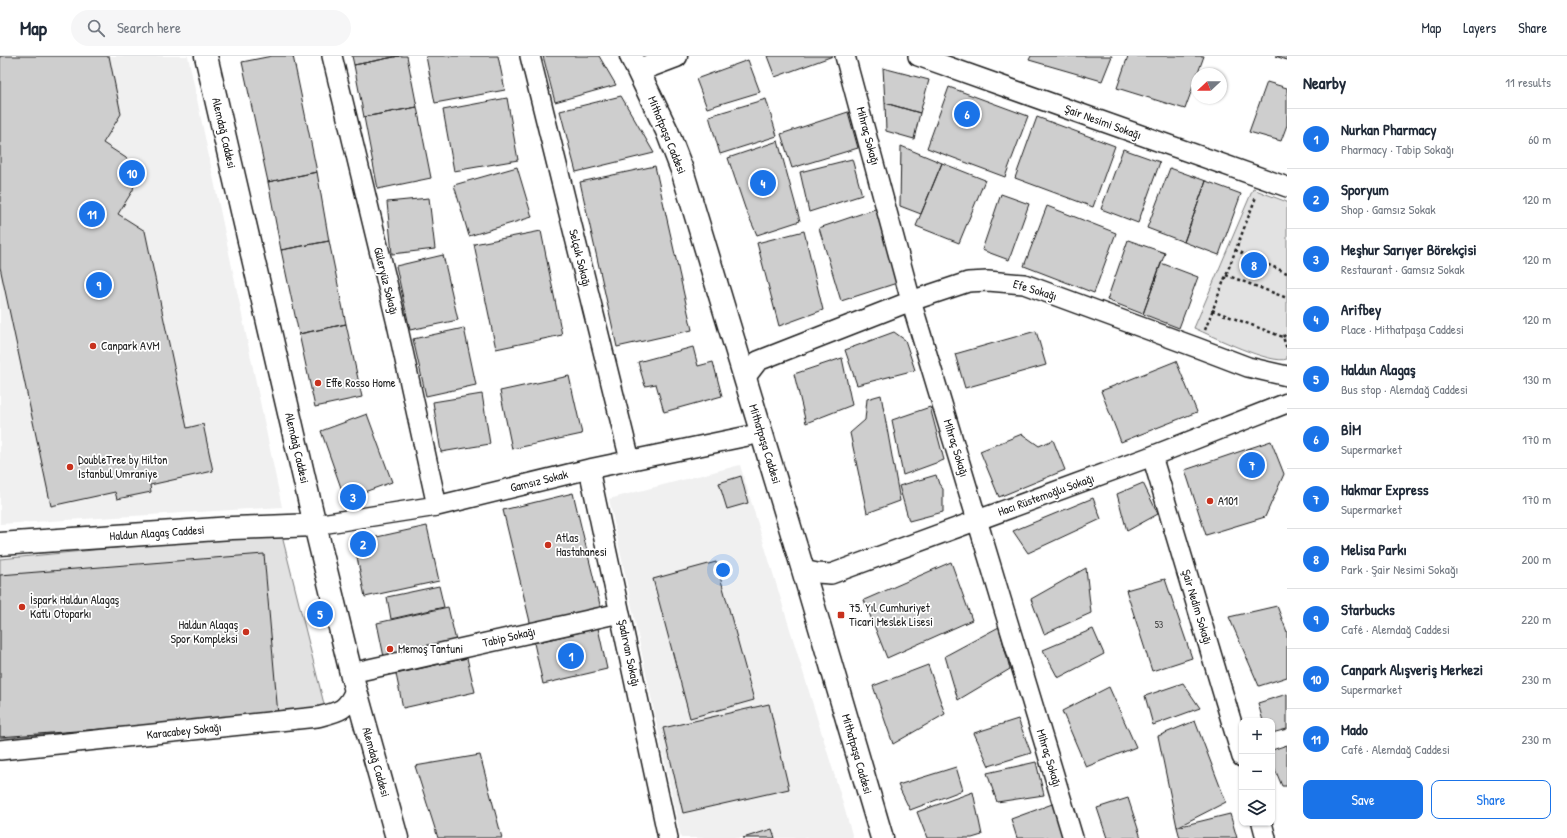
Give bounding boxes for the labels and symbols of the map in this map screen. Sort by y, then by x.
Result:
north arrow [1191,68,1227,104]
street label: Mithatpaşa Caddesi [644,93,691,176]
street label: Alemdağ Caddesi [208,96,241,170]
pin: 6 [954,99,980,129]
street label: Şair Nesimi Sokağı [1062,100,1144,143]
street label: Mihraç Sokağı [853,105,884,167]
pin: 10 [119,158,145,188]
pin: 4 [750,168,776,198]
pin: 11 [79,199,105,229]
street label: Selçuk Sokağı [565,227,596,288]
street label: Güleryüz Sokağı [370,245,403,316]
pin: 8 [1241,250,1267,280]
pin: 9 [86,270,112,300]
street label: Efe Sokağı [1011,275,1059,304]
place label: Canpark AVM [101,337,160,354]
marker: Canpark AVM [88,341,98,351]
place label: Effe Rosso Home [326,374,396,391]
marker: Effe Rosso Home [313,378,323,388]
street label: Mithatpaşa Caddesi [745,402,786,486]
street label: Alemdağ Caddesi [281,411,314,485]
street label: Mihraç Sokağı [940,417,973,479]
pin: 7 [1239,450,1265,480]
place label: DoubleTree by Hilton Istanbul Umraniye [78,451,167,482]
marker: DoubleTree by Hilton Istanbul Umraniye [65,462,75,472]
street label: Gamsız Sokak [508,465,569,496]
street label: Hacı Rüstemoğlu Sokağı [995,469,1096,520]
pin: 3 [340,482,366,512]
place label: A101 [1218,492,1238,509]
marker: A101 [1205,496,1215,506]
street label: Haldun Alagaş Caddesi [109,521,205,544]
pin: 2 [350,529,376,559]
place label: Atlas Hastahanesi [556,529,607,560]
marker: Atlas Hastahanesi [543,540,553,550]
your location [713,560,733,580]
street label: Şair Nedim Sokağı [1178,567,1217,647]
place label: İspark Haldun Alagaş Katlı Otoparkı [30,591,120,622]
pin: 5 [307,599,333,629]
place label: 75. Yıl Cumhuriyet Ticari Meslek Lisesi [849,599,933,630]
marker: İspark Haldun Alagaş Katlı Otoparkı [17,602,27,612]
marker: 75. Yıl Cumhuriyet Ticari Meslek Lisesi [836,610,846,620]
place label: Haldun Alagaş Spor Kompleksi [170,616,238,647]
street label: Şadırvan Sokağı [614,618,645,688]
house number: 53 [1155,618,1164,631]
street label: Tabip Sokağı [481,622,537,651]
marker: Haldun Alagaş Spor Kompleksi [241,627,251,637]
place label: Memoş Tantuni [398,640,463,657]
pin: 1 [558,641,584,671]
marker: Memoş Tantuni [385,644,395,654]
street label: Mithatpaşa Caddesi [838,712,877,796]
street label: Karacabey Sokağı [146,718,222,743]
street label: Alemdağ Caddesi [358,725,395,799]
street label: Mihraç Sokağı [1033,727,1066,789]

